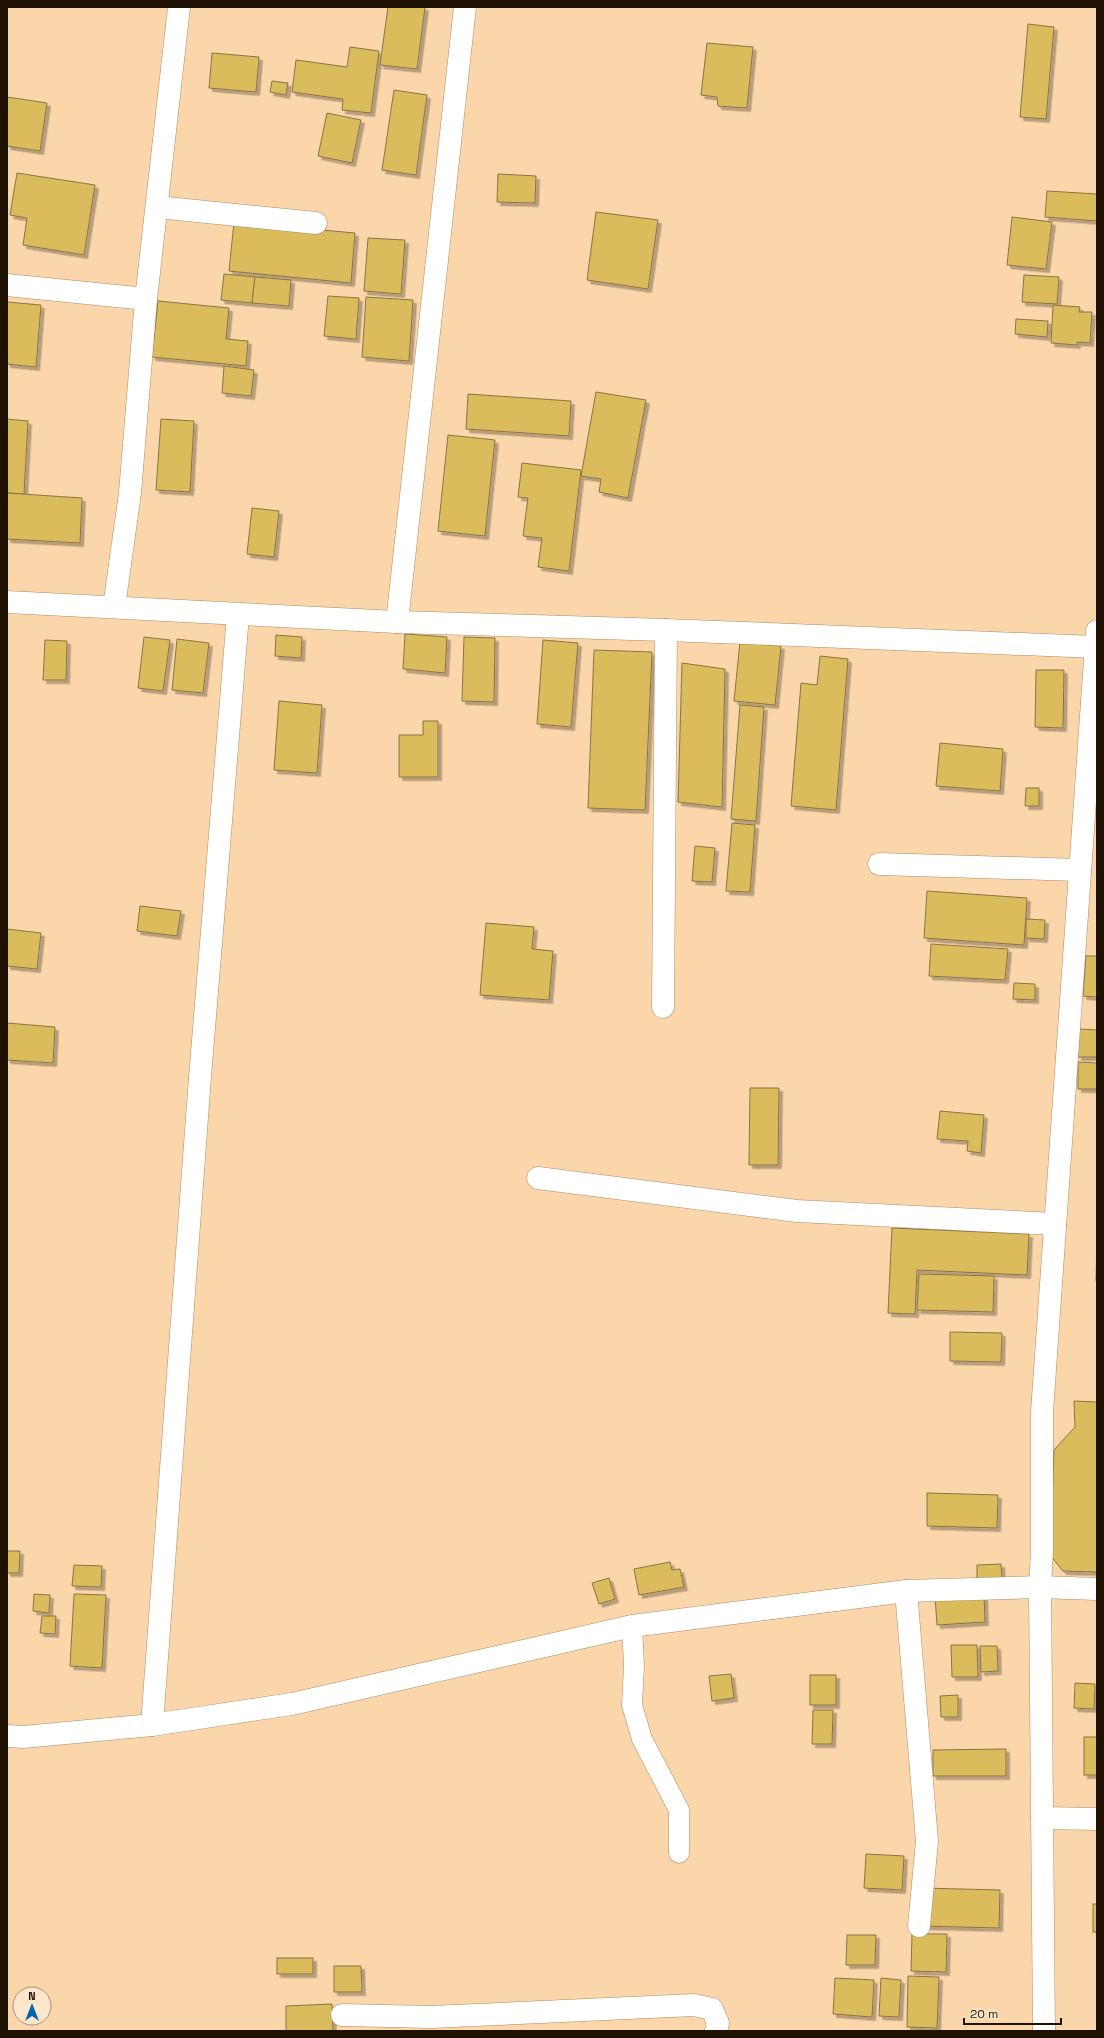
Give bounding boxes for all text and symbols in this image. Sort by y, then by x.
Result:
north arrow [12,1986,52,2026]
text: N [28,1989,36,2003]
scale bar [964,2000,1061,2026]
text: 20 m [970,2006,998,2022]

